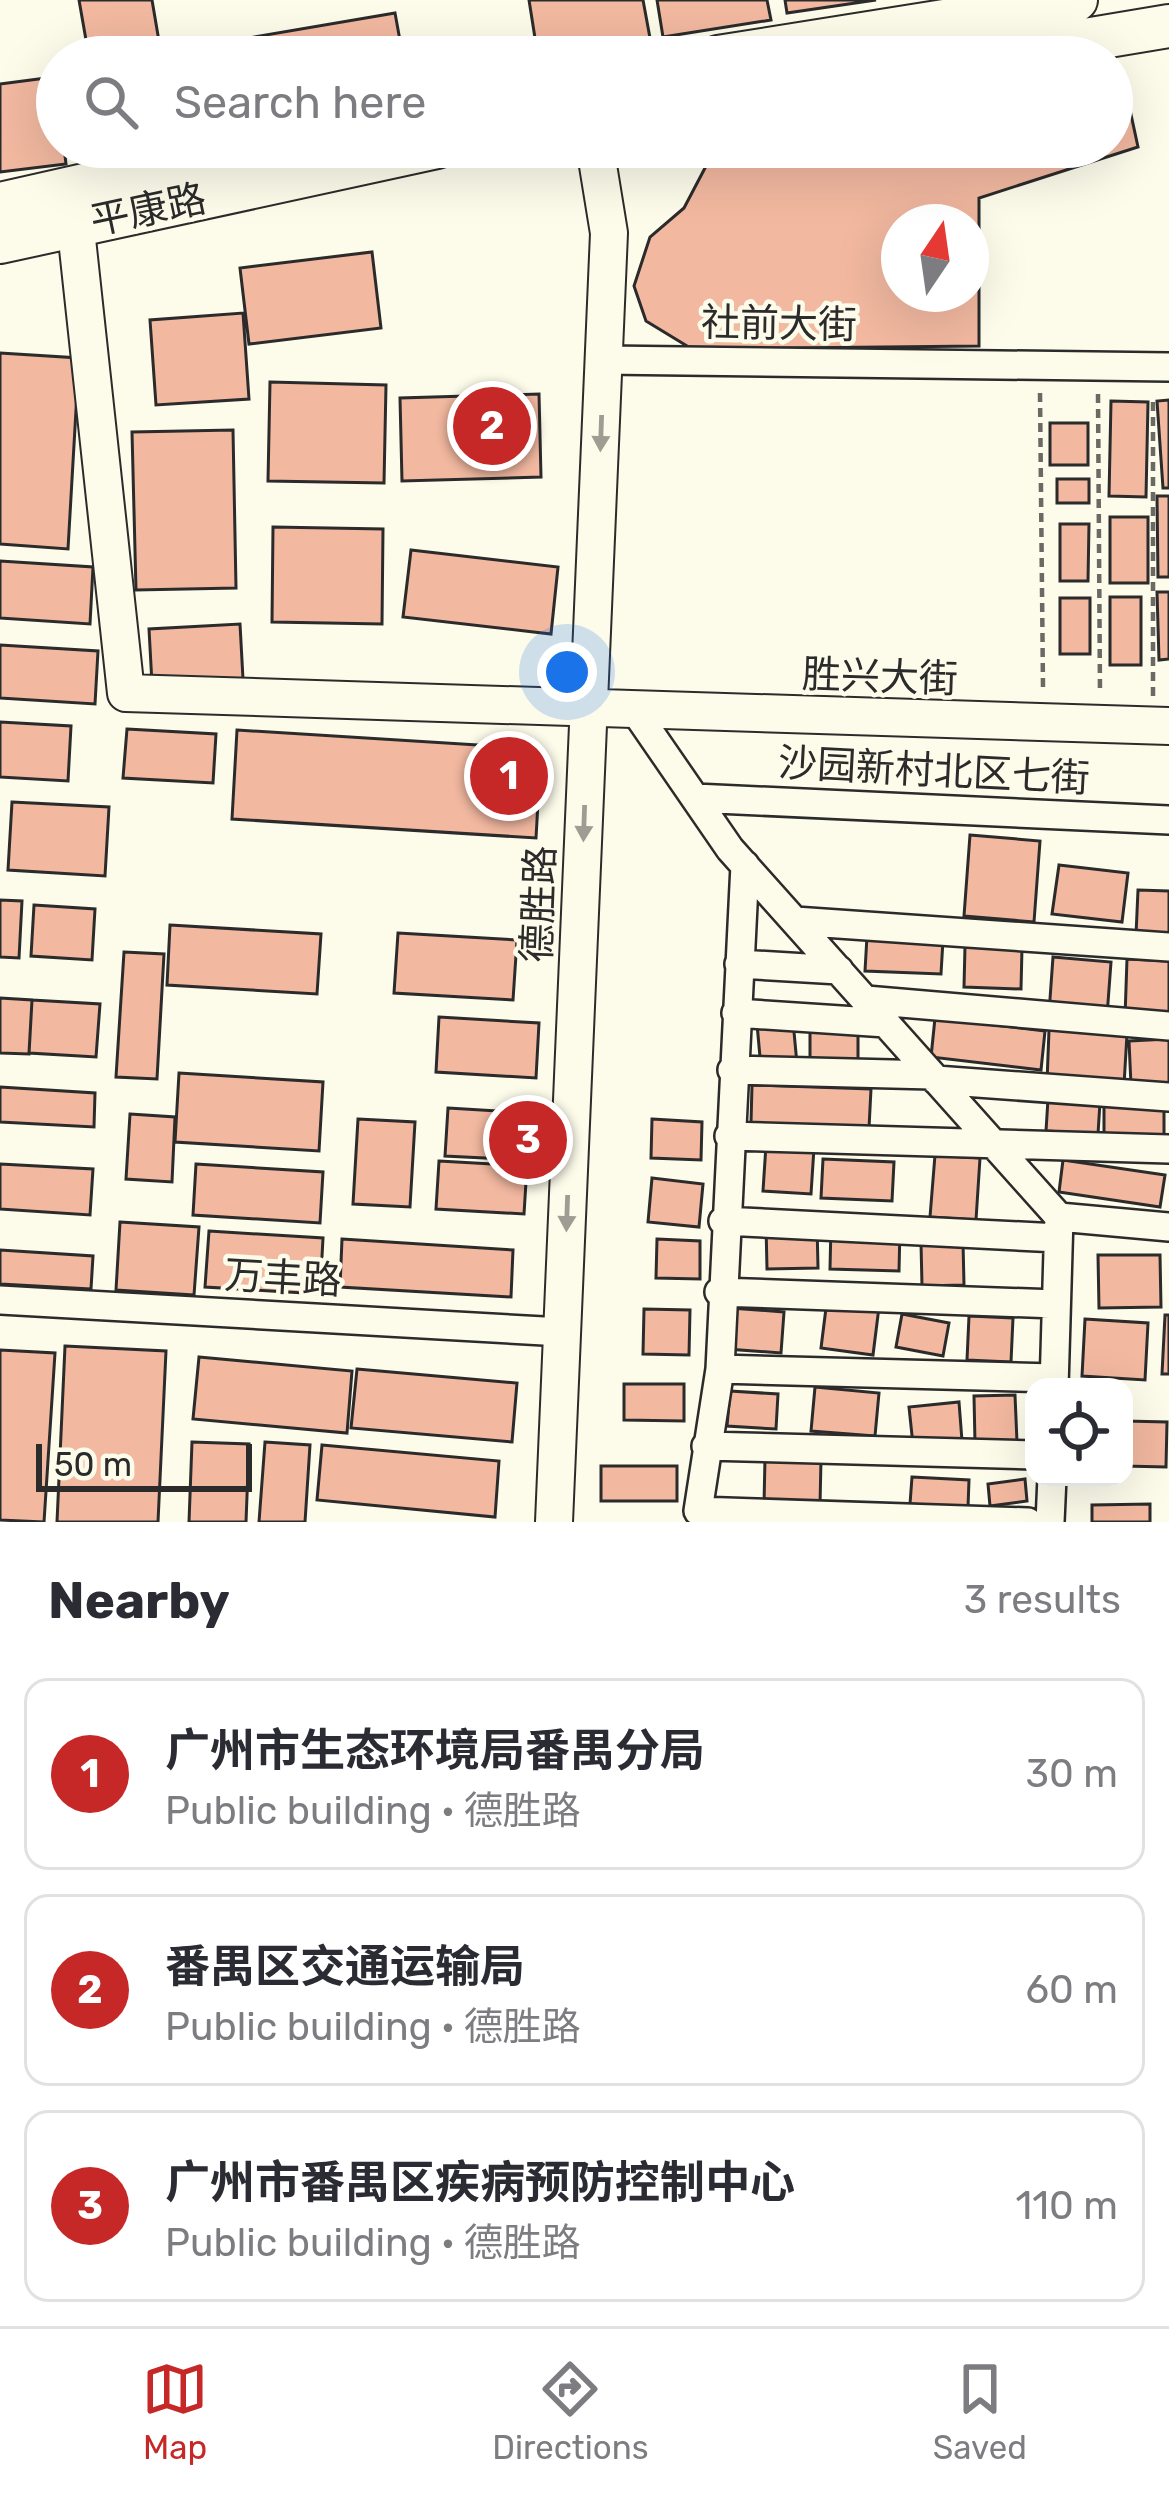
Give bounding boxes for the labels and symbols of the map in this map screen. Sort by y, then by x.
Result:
street label: 平康路 [86,175,210,245]
north arrow [881,204,989,312]
street label: 社前大街 [701,300,857,348]
pin: 2 [453,381,531,471]
one-way arrow [591,415,610,453]
your location [537,642,597,702]
street label: 胜兴大街 [801,651,959,703]
pin: 1 [470,731,548,821]
street label: 沙园新村北区七街 [777,740,1091,802]
one-way arrow [574,805,593,843]
street label: 德胜路 [514,845,564,963]
pin: 3 [489,1095,567,1185]
one-way arrow [557,1195,576,1233]
street label: 万丰路 [223,1252,343,1304]
scale bar [36,1438,252,1491]

